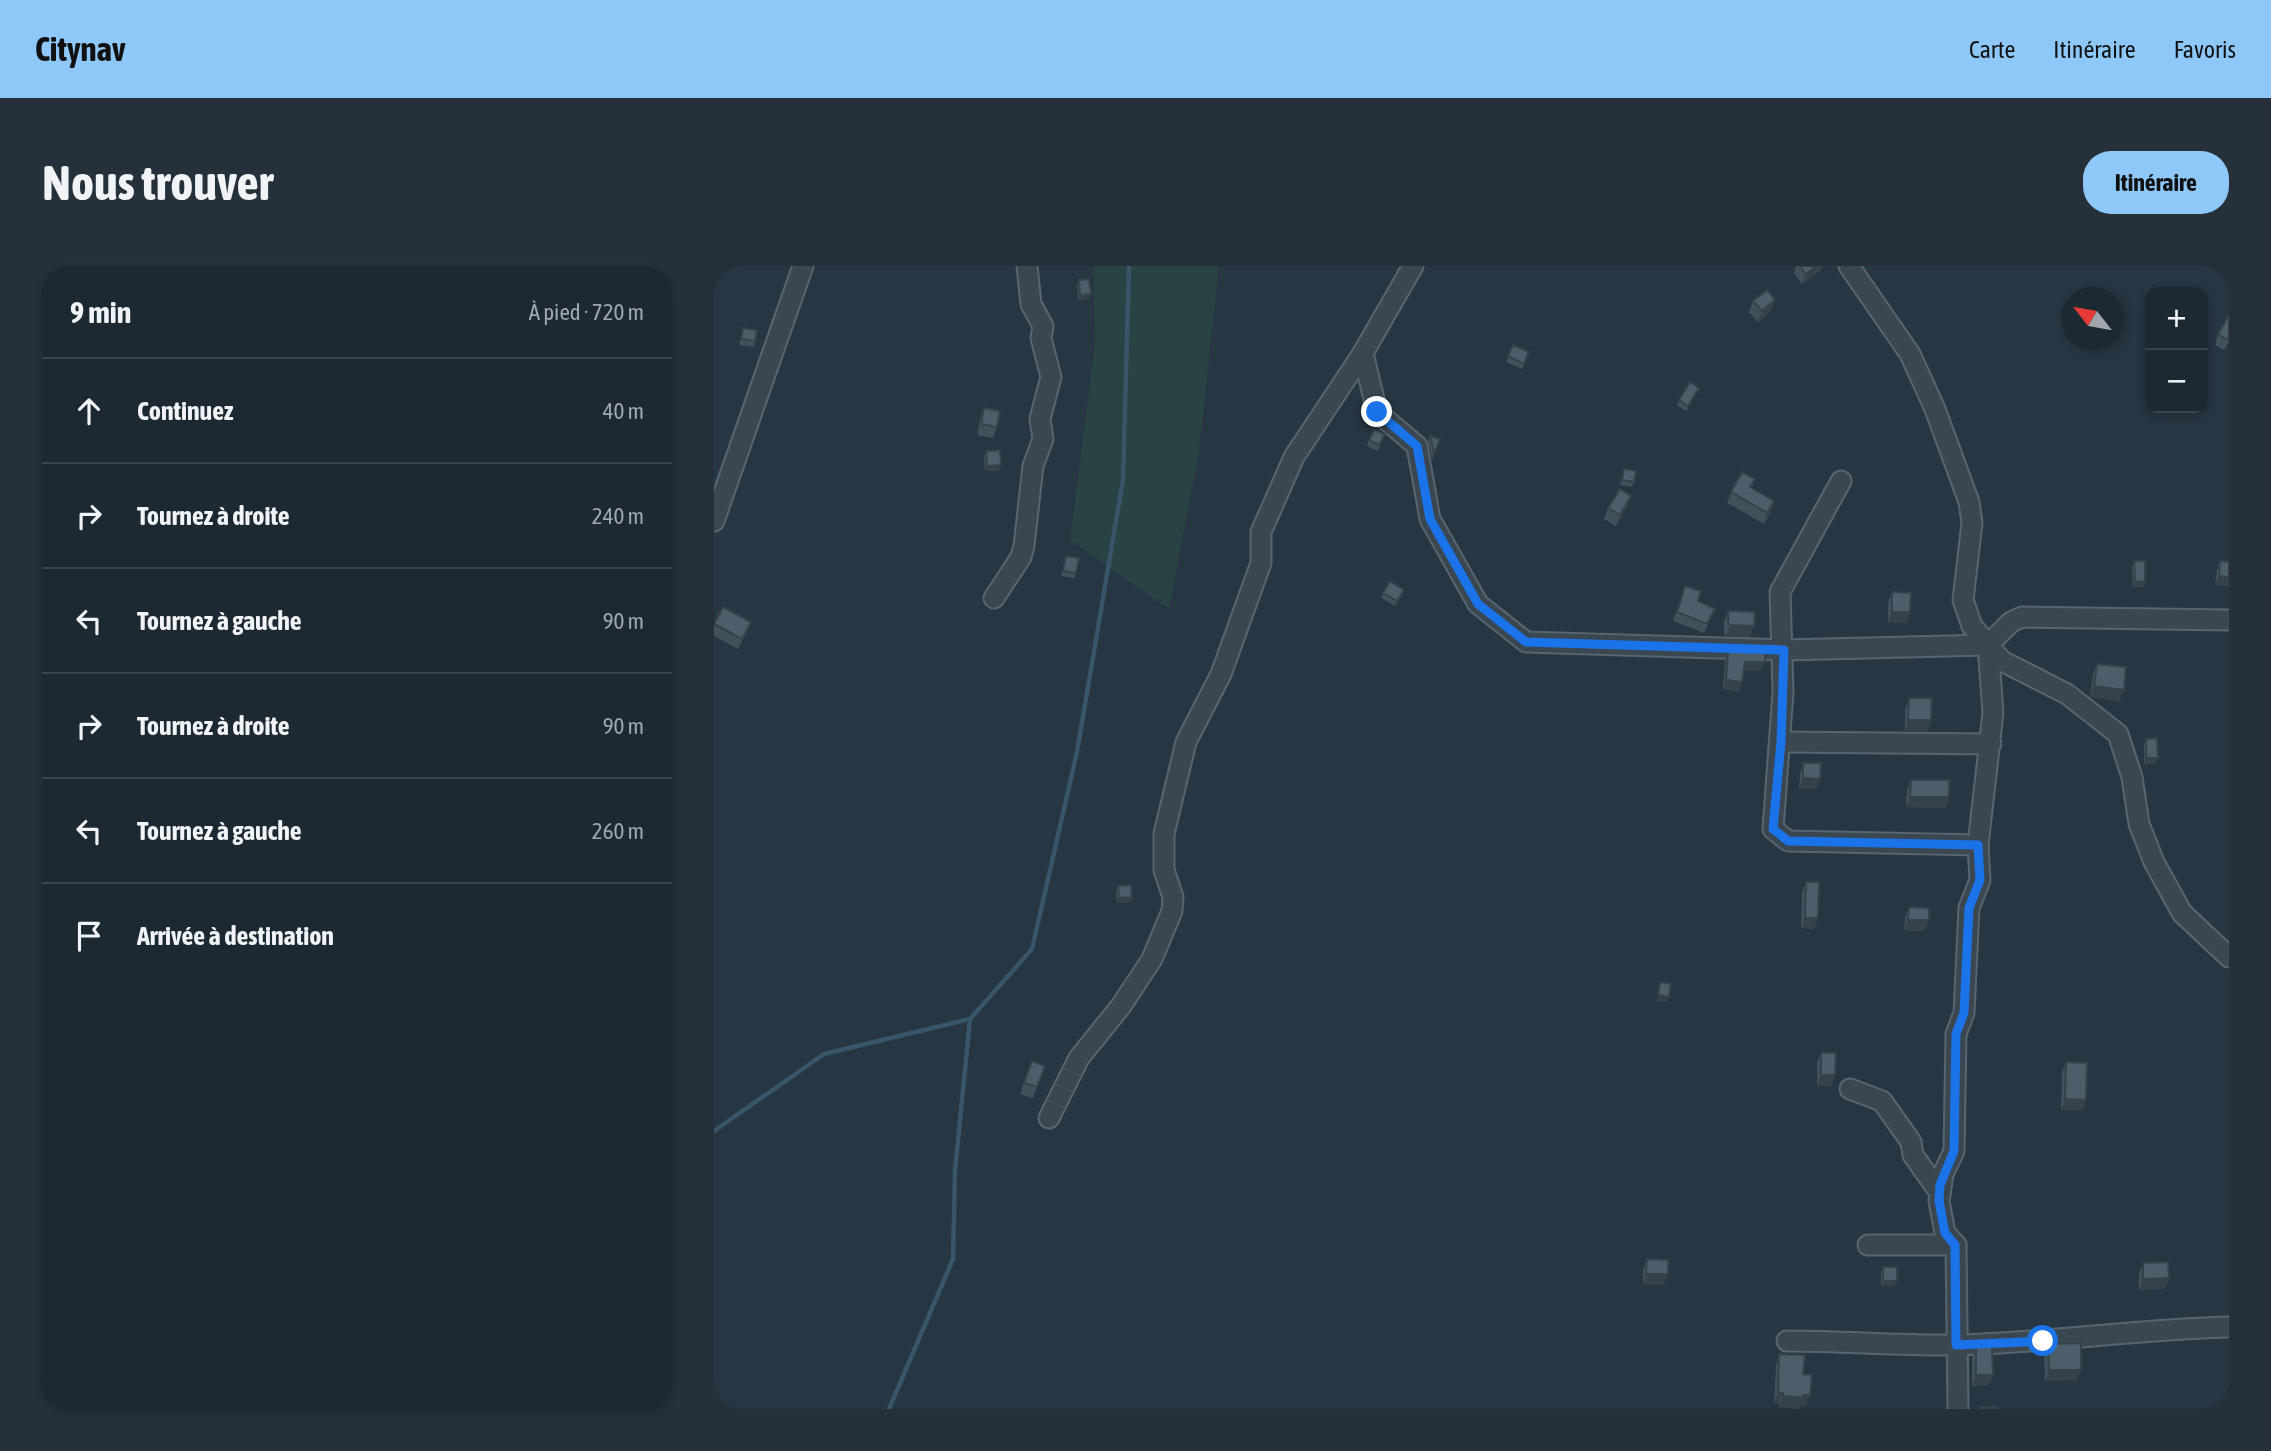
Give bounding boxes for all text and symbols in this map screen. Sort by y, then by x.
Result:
text: Citynav [35,30,126,68]
text: Carte [1969,36,2015,63]
text: Itinéraire [2053,36,2136,63]
text: Favoris [2174,36,2236,63]
button: Itinéraire [2083,151,2229,214]
text: Nous trouver [42,154,273,210]
north arrow [2061,287,2124,350]
map controls [2145,287,2208,413]
button: + [2145,287,2208,350]
text: 9 min [70,295,131,329]
text: À pied · 720 m [529,299,644,325]
button: − [2145,350,2208,413]
icon: ahead [70,392,108,430]
text: Continuez [137,396,233,426]
route end [1361,396,1392,427]
text: 40 m [603,398,644,424]
icon: right [70,497,108,535]
text: Tournez à droite [137,501,290,531]
text: 240 m [592,503,644,529]
icon: left [70,602,108,640]
text: Tournez à gauche [137,606,302,636]
text: 90 m [603,608,644,634]
icon: right [70,707,108,745]
text: Tournez à droite [137,711,290,741]
text: 90 m [603,713,644,739]
icon: left [70,812,108,850]
text: Tournez à gauche [137,816,302,846]
text: 260 m [592,818,644,844]
icon: arrive [70,917,108,955]
text: Arrivée à destination [137,921,334,951]
route start [2027,1325,2058,1356]

